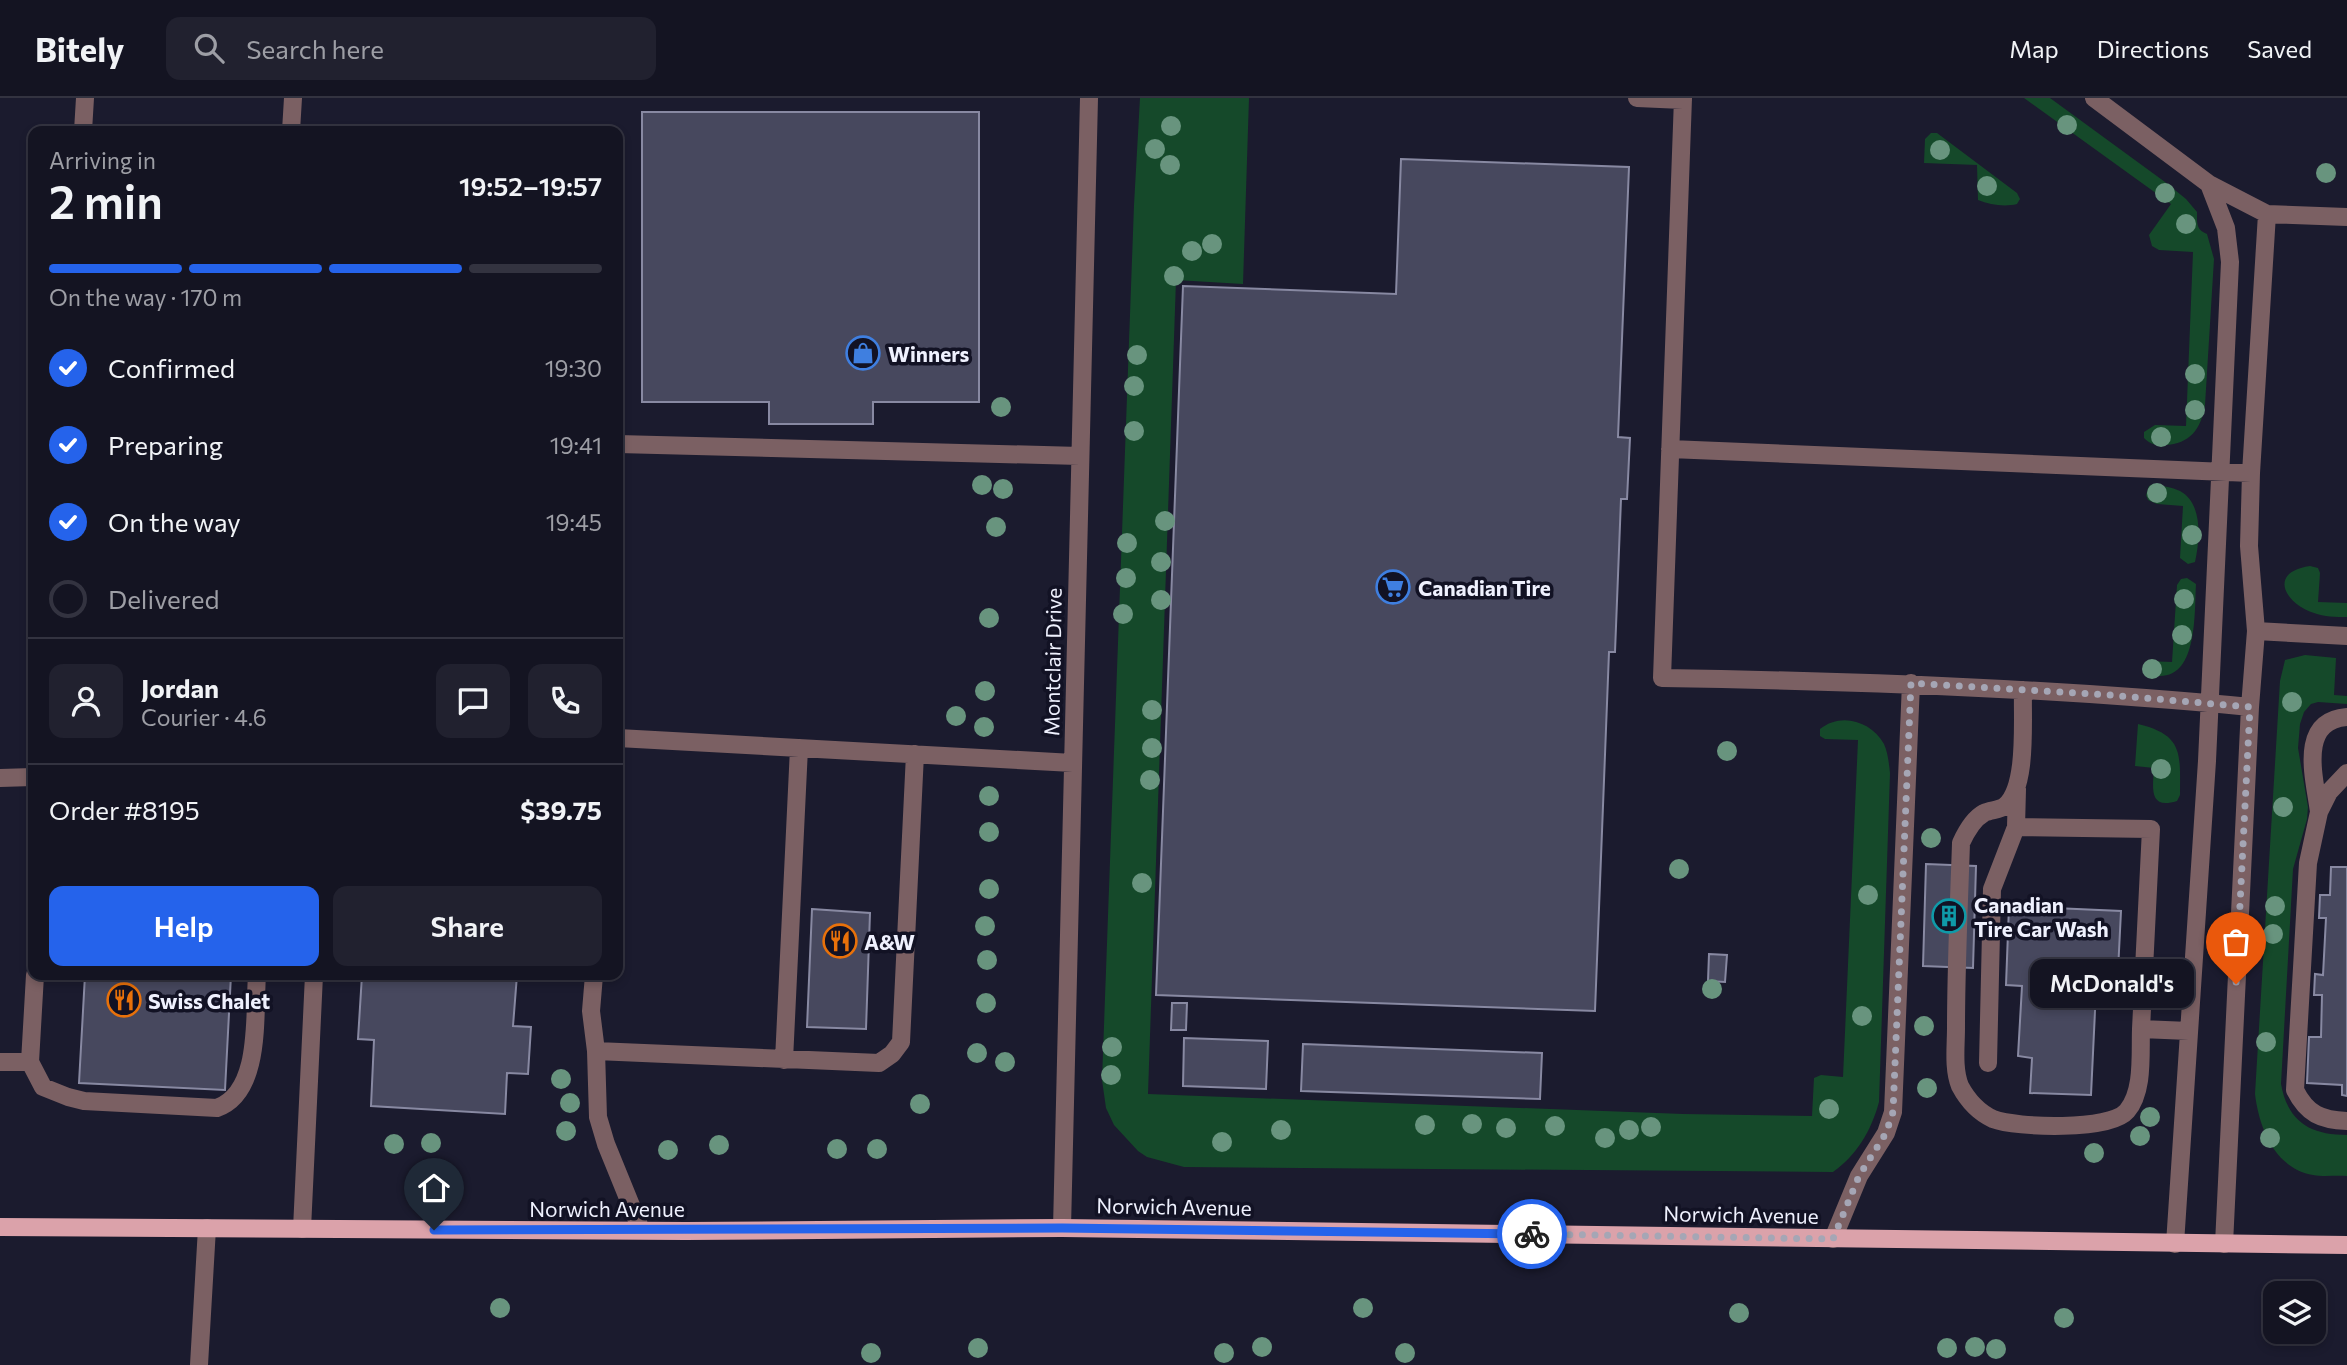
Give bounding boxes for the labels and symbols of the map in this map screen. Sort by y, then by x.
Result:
shop icon: Winners [844,334,882,372]
place label: Winners [888,341,970,366]
supermarket icon: Canadian Tire [1374,568,1412,606]
place label: Canadian Tire [1418,575,1551,600]
street label: Montclair Drive [1038,588,1066,736]
place label: Canadian Tire Car Wash [1974,892,2109,941]
building icon: Canadian Tire Car Wash [1930,897,1968,935]
pin [2206,912,2266,984]
restaurant icon: A&W [821,922,859,960]
place label: A&W [864,929,915,954]
callout: McDonald's [2030,960,2194,1008]
restaurant icon: Swiss Chalet [105,981,143,1019]
place label: Swiss Chalet [148,988,270,1013]
pin [404,1158,464,1230]
street label: Norwich Avenue [1096,1192,1252,1220]
street label: Norwich Avenue [529,1196,685,1221]
courier [1497,1199,1567,1269]
street label: Norwich Avenue [1663,1200,1819,1228]

